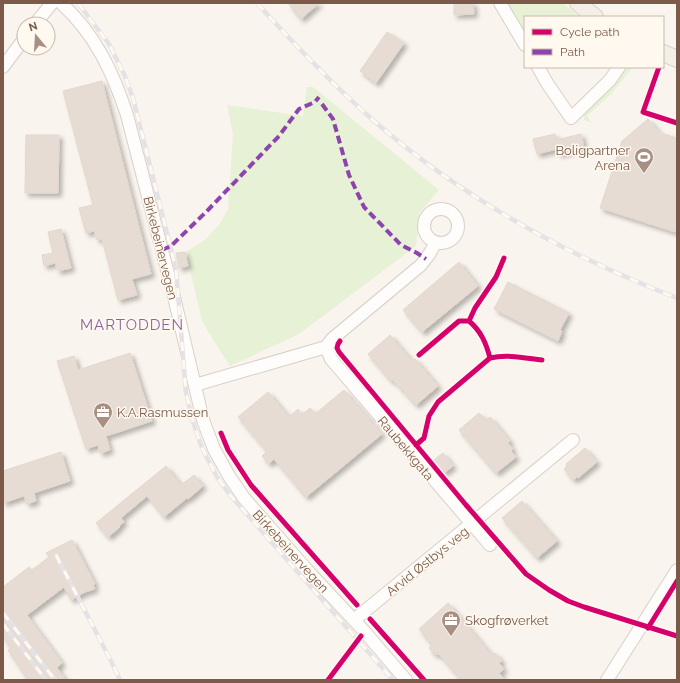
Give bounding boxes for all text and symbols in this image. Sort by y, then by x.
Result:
north arrow [16,16,56,56]
legend [524,16,664,68]
text: N [27,19,39,34]
text: Cycle path [560,25,619,39]
text: Path [560,45,585,59]
place label: Boligpartner Arena [555,143,630,173]
sports icon: Boligpartner Arena [633,146,655,174]
street label: Birkebeinervegen [140,195,181,301]
district label: MARTODDEN [80,316,184,334]
office icon: K.A.Rasmussen [92,401,114,429]
place label: K.A.Rasmussen [117,405,208,420]
street label: Raubekkgata [375,413,437,483]
street label: Birkebeinervegen [250,507,332,596]
street label: Arvid Østbys veg [383,524,471,599]
office icon: Skogfrøverket [440,609,462,637]
place label: Skogfrøverket [465,613,549,628]

